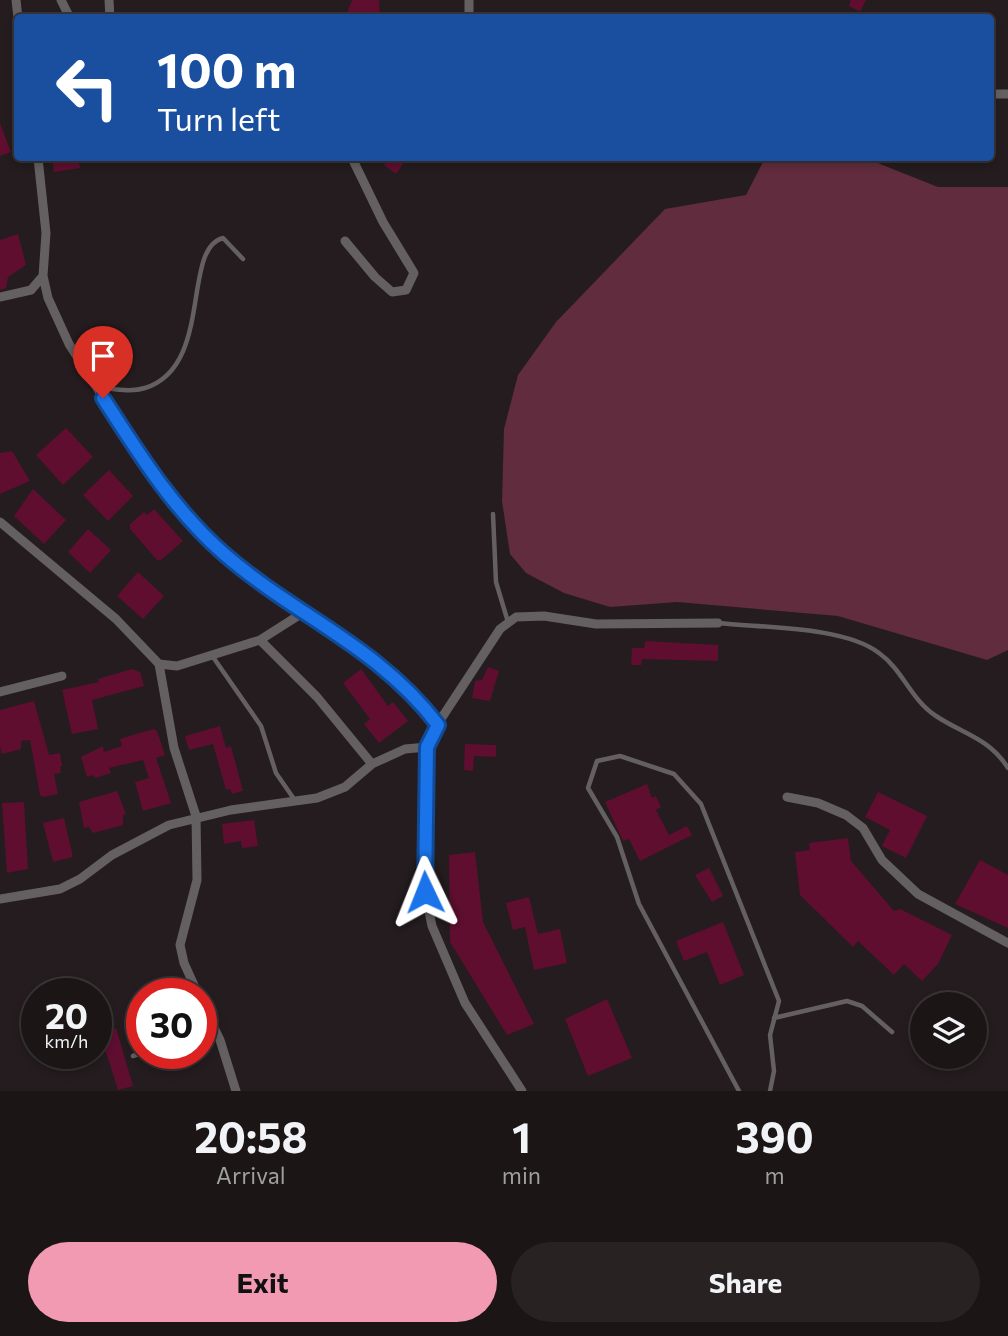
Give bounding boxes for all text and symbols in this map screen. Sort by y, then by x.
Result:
text: 100 m [157,38,296,98]
icon: left [42,42,133,133]
text: Turn left [157,98,281,138]
pin [73,326,133,398]
icon: arrive [84,337,122,375]
position arrow [388,855,462,929]
speed limit sign: 30 [126,978,217,1069]
map controls [910,992,987,1069]
button: layers [910,992,987,1069]
text: 20 [45,993,88,1036]
text: km/h [45,1030,88,1052]
text: 20:58 [194,1110,307,1162]
text: 1 [512,1110,531,1162]
text: 390 [735,1110,814,1162]
text: Arrival [216,1161,286,1189]
text: min [502,1161,541,1189]
text: m [764,1161,785,1189]
button: Exit [28,1242,497,1322]
button: Share [511,1242,980,1322]

